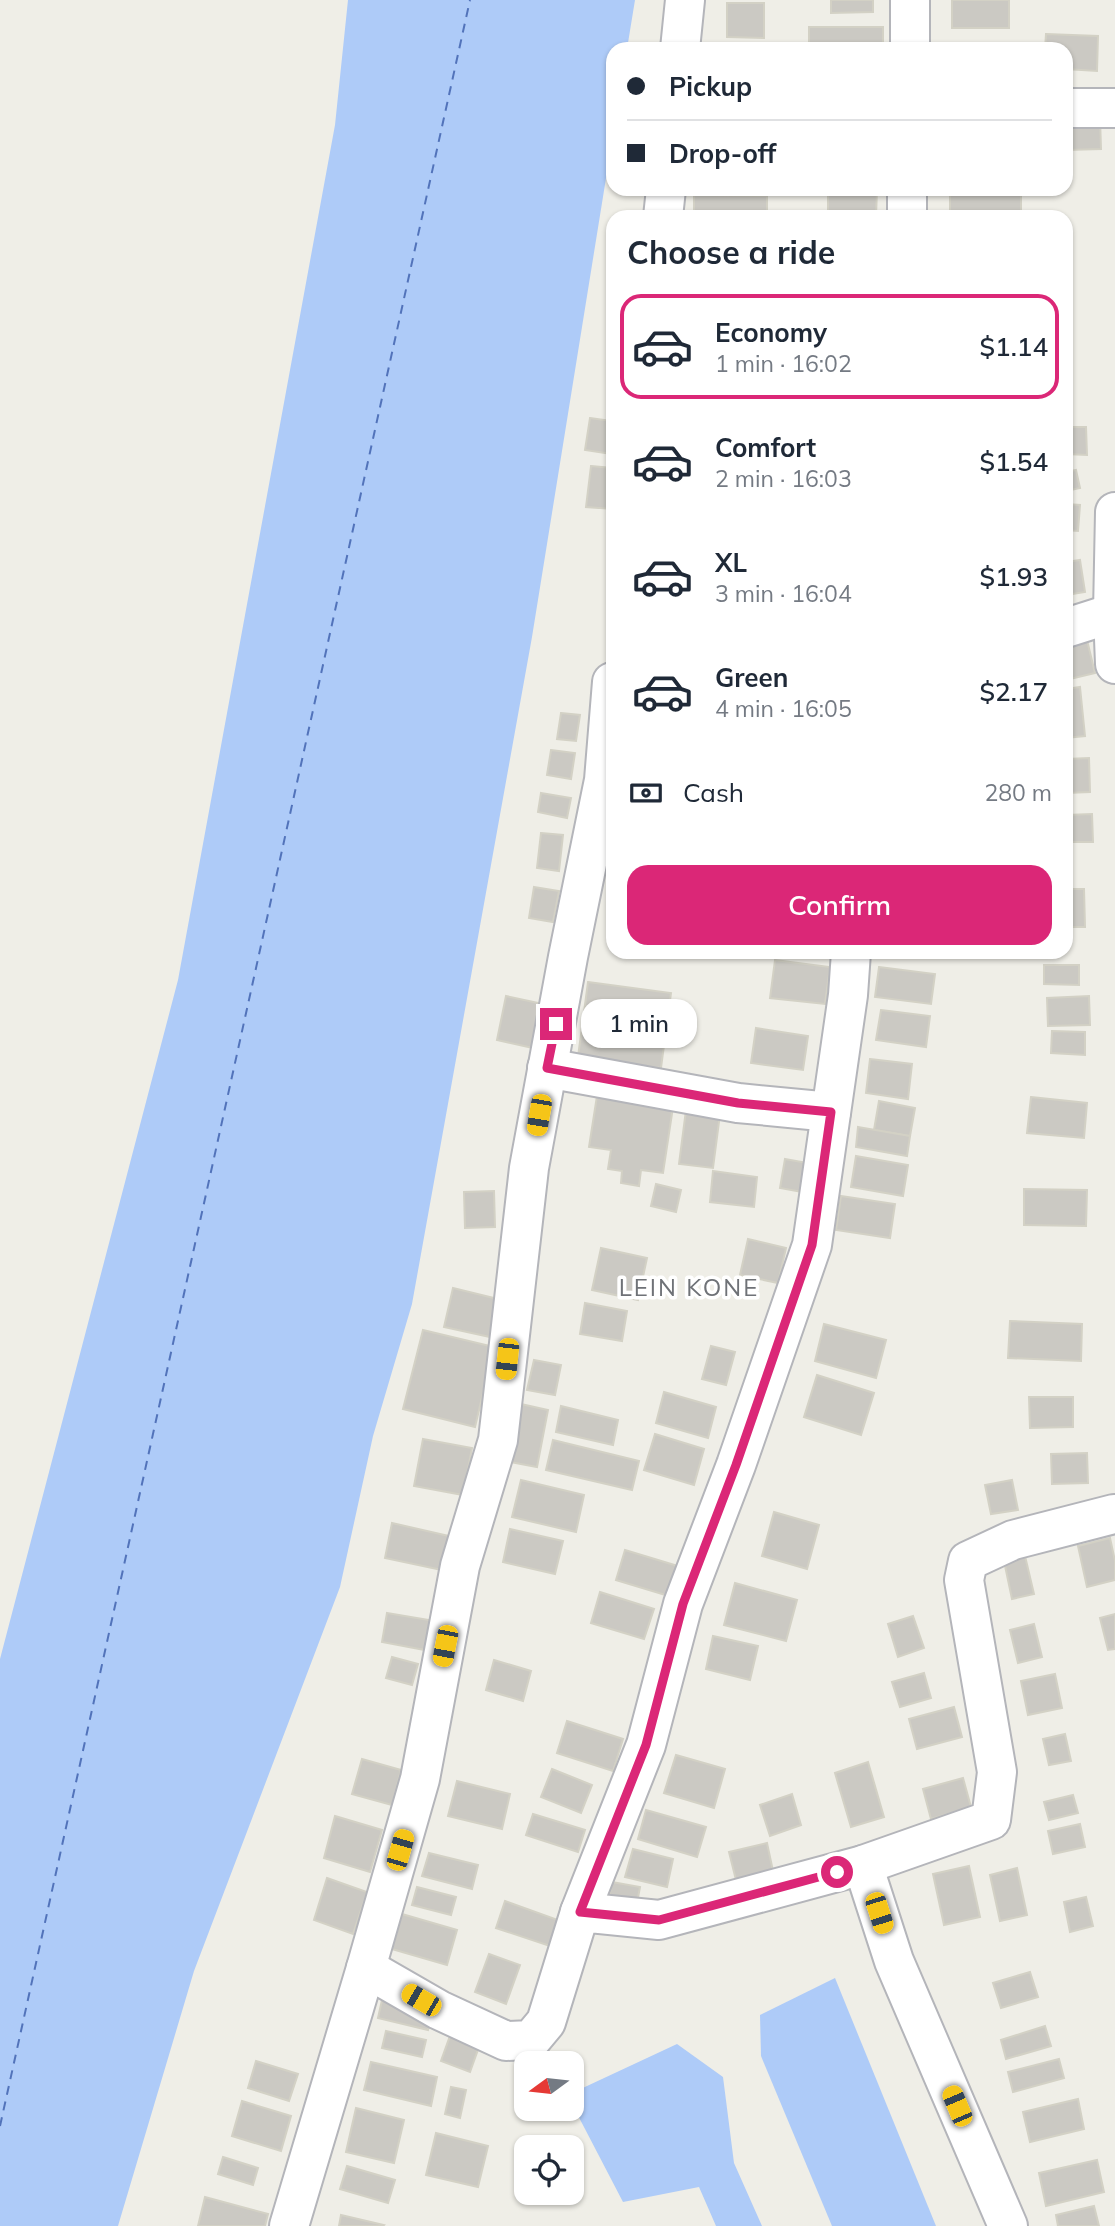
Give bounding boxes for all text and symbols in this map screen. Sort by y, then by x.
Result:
text: Pickup [669,70,752,103]
text: Drop-off [669,137,776,170]
text: Choose a ride [627,232,835,272]
icon: car [631,315,694,378]
text: Economy [715,316,827,349]
text: $1.14 [979,330,1048,363]
text: 1 min · 16:02 [715,349,852,378]
icon: car [631,430,694,493]
text: Comfort [715,431,816,464]
text: $1.54 [979,445,1048,478]
text: 2 min · 16:03 [715,464,852,493]
icon: car [631,545,694,608]
text: XL [715,546,747,579]
text: $1.93 [979,560,1048,593]
text: 3 min · 16:04 [715,579,852,608]
icon: car [631,660,694,723]
text: Green [715,661,788,694]
text: $2.17 [979,675,1048,708]
text: 4 min · 16:05 [715,694,852,723]
icon: cash [627,774,665,812]
text: Cash [683,776,744,809]
text: 280 m [984,778,1052,807]
button: Confirm [627,865,1052,945]
callout: 1 min [580,1000,696,1048]
route end [540,1008,572,1040]
text: 1 min [609,1009,669,1038]
car [526,1092,553,1138]
district label: LEIN KONE [619,1272,759,1302]
car [495,1337,520,1381]
car [431,1623,460,1669]
car [385,1827,416,1873]
route start [821,1856,853,1888]
car [863,1890,896,1936]
car [398,1980,445,2020]
north arrow [514,2051,584,2121]
map controls [514,2051,584,2205]
car [940,2083,975,2129]
button: locate [514,2135,584,2205]

